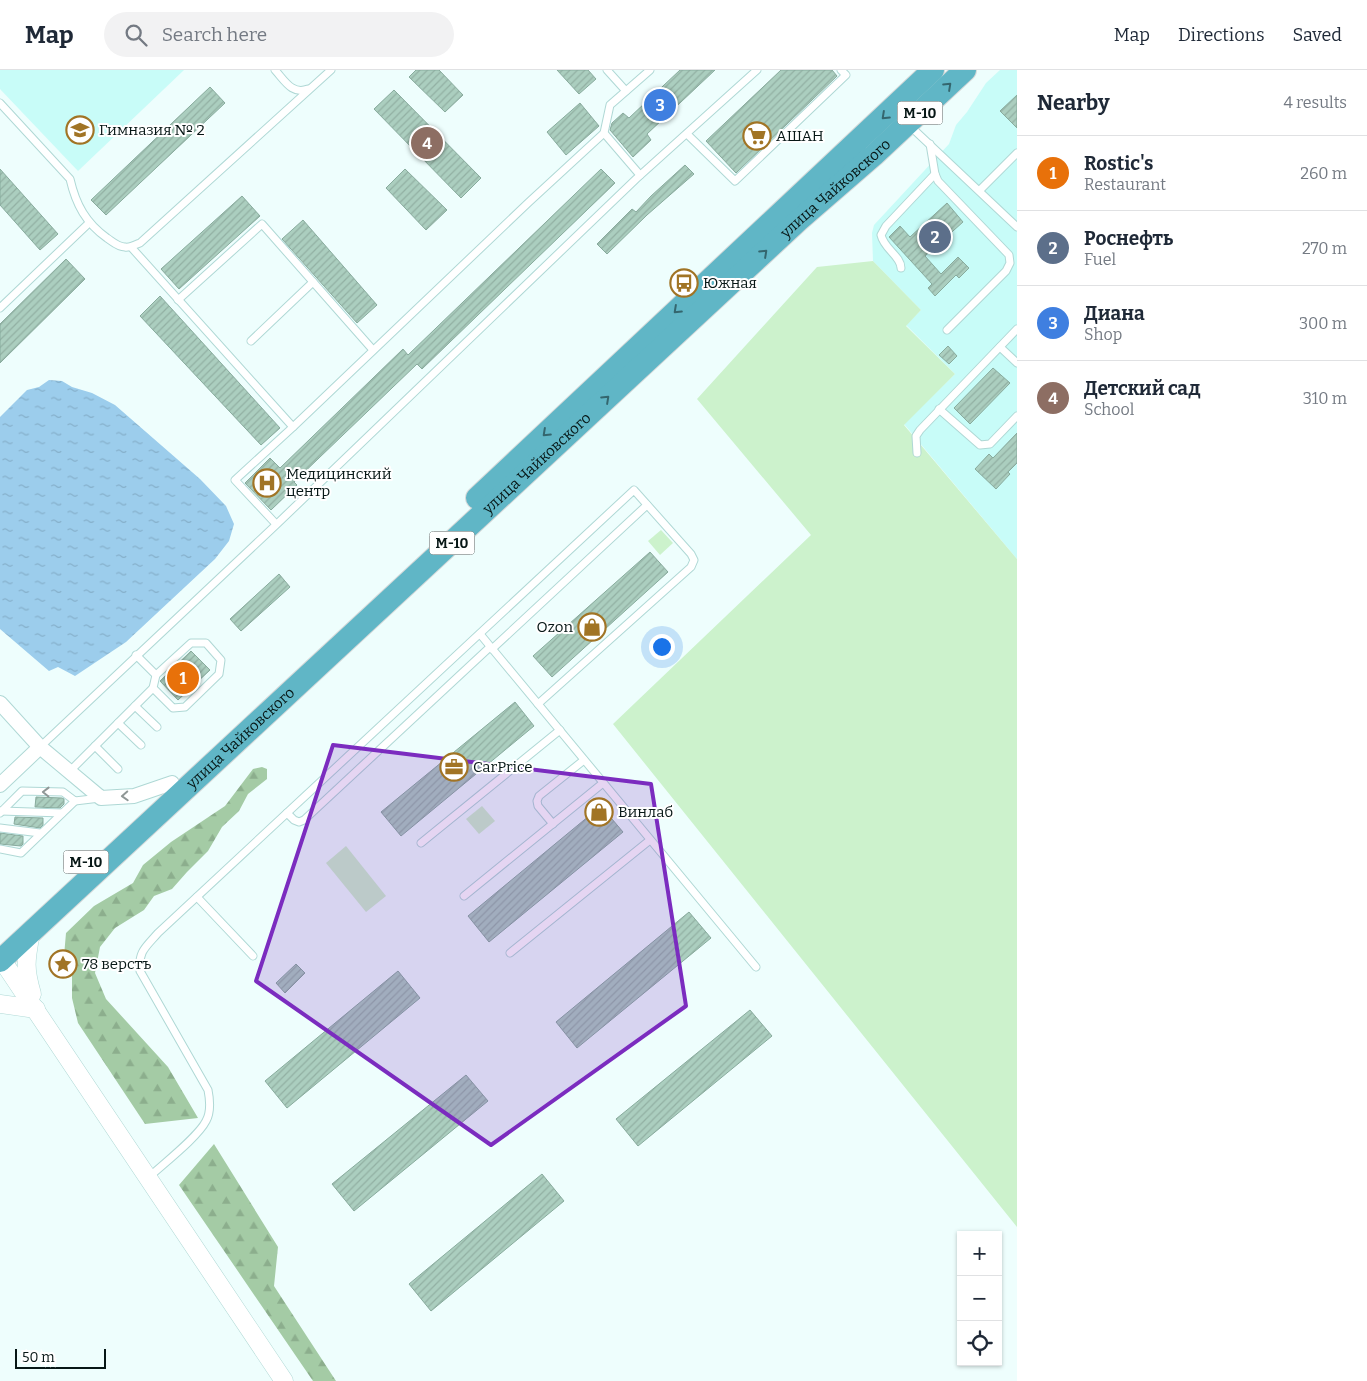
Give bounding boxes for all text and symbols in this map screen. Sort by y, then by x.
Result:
search box [104,12,454,57]
text: Map [25,21,74,49]
icon: search [122,21,150,49]
text: Search here [162,23,267,46]
text: Map [1114,24,1150,46]
text: Directions [1178,24,1265,46]
text: Saved [1293,24,1342,46]
one-way arrow [942,83,951,92]
pin: 3 [644,86,676,124]
text: Nearby [1037,90,1110,116]
text: 4 results [1284,93,1347,112]
road number: М-10 [898,102,942,124]
one-way arrow [882,110,891,119]
school or university icon: Гимназия № 2 [65,115,95,145]
place label: Гимназия № 2 [99,121,205,139]
supermarket icon: AШАН [742,121,772,151]
pin: 4 [411,124,443,162]
place label: AШАН [776,127,824,145]
street label: улица Чайковского [776,135,894,242]
text: Rostic's [1084,152,1153,175]
text: 1 [1050,164,1056,183]
text: 260 m [1300,164,1347,183]
text: Restaurant [1084,175,1166,194]
pin: 2 [919,218,951,256]
text: Роснефть [1084,227,1173,250]
text: 2 [1048,239,1058,258]
text: 270 m [1302,239,1347,258]
one-way arrow [758,250,767,259]
text: Fuel [1084,250,1116,269]
bus stop icon: Южная [669,268,699,298]
place label: Южная [703,274,757,292]
text: Диана [1084,302,1145,325]
one-way arrow [673,304,682,313]
text: 3 [1048,314,1058,333]
text: 300 m [1299,314,1347,333]
text: Shop [1084,325,1122,344]
text: Детский сад [1084,377,1200,400]
text: 4 [1048,389,1058,408]
text: 310 m [1303,389,1347,408]
one-way arrow [600,396,609,405]
text: School [1084,400,1134,419]
street label: улица Чайковского [478,409,594,518]
one-way arrow [542,427,551,436]
place label: Медицинский центр [286,465,392,500]
hospital icon: Медицинский центр [252,468,282,498]
road number: М-10 [430,532,474,554]
shop icon: Ozon [577,612,607,642]
place label: Ozon [536,618,573,636]
your location [649,634,675,660]
pin: 1 [167,659,199,697]
street label: улица Чайковского [182,683,298,793]
office icon: CarPrice [439,752,469,782]
place label: CarPrice [473,758,533,776]
one-way arrow [41,787,49,797]
one-way arrow [121,791,129,802]
shop icon: Винлаб [584,797,614,827]
place label: Винлаб [618,803,673,821]
road number: М-10 [64,850,108,874]
place icon: 78 верстъ [48,949,78,979]
place label: 78 верстъ [82,955,151,973]
map controls [957,1231,1002,1366]
button: + [957,1231,1002,1276]
button: − [957,1276,1002,1321]
button: locate [957,1321,1002,1366]
scale bar [15,1346,106,1369]
text: 50 m [22,1349,55,1366]

